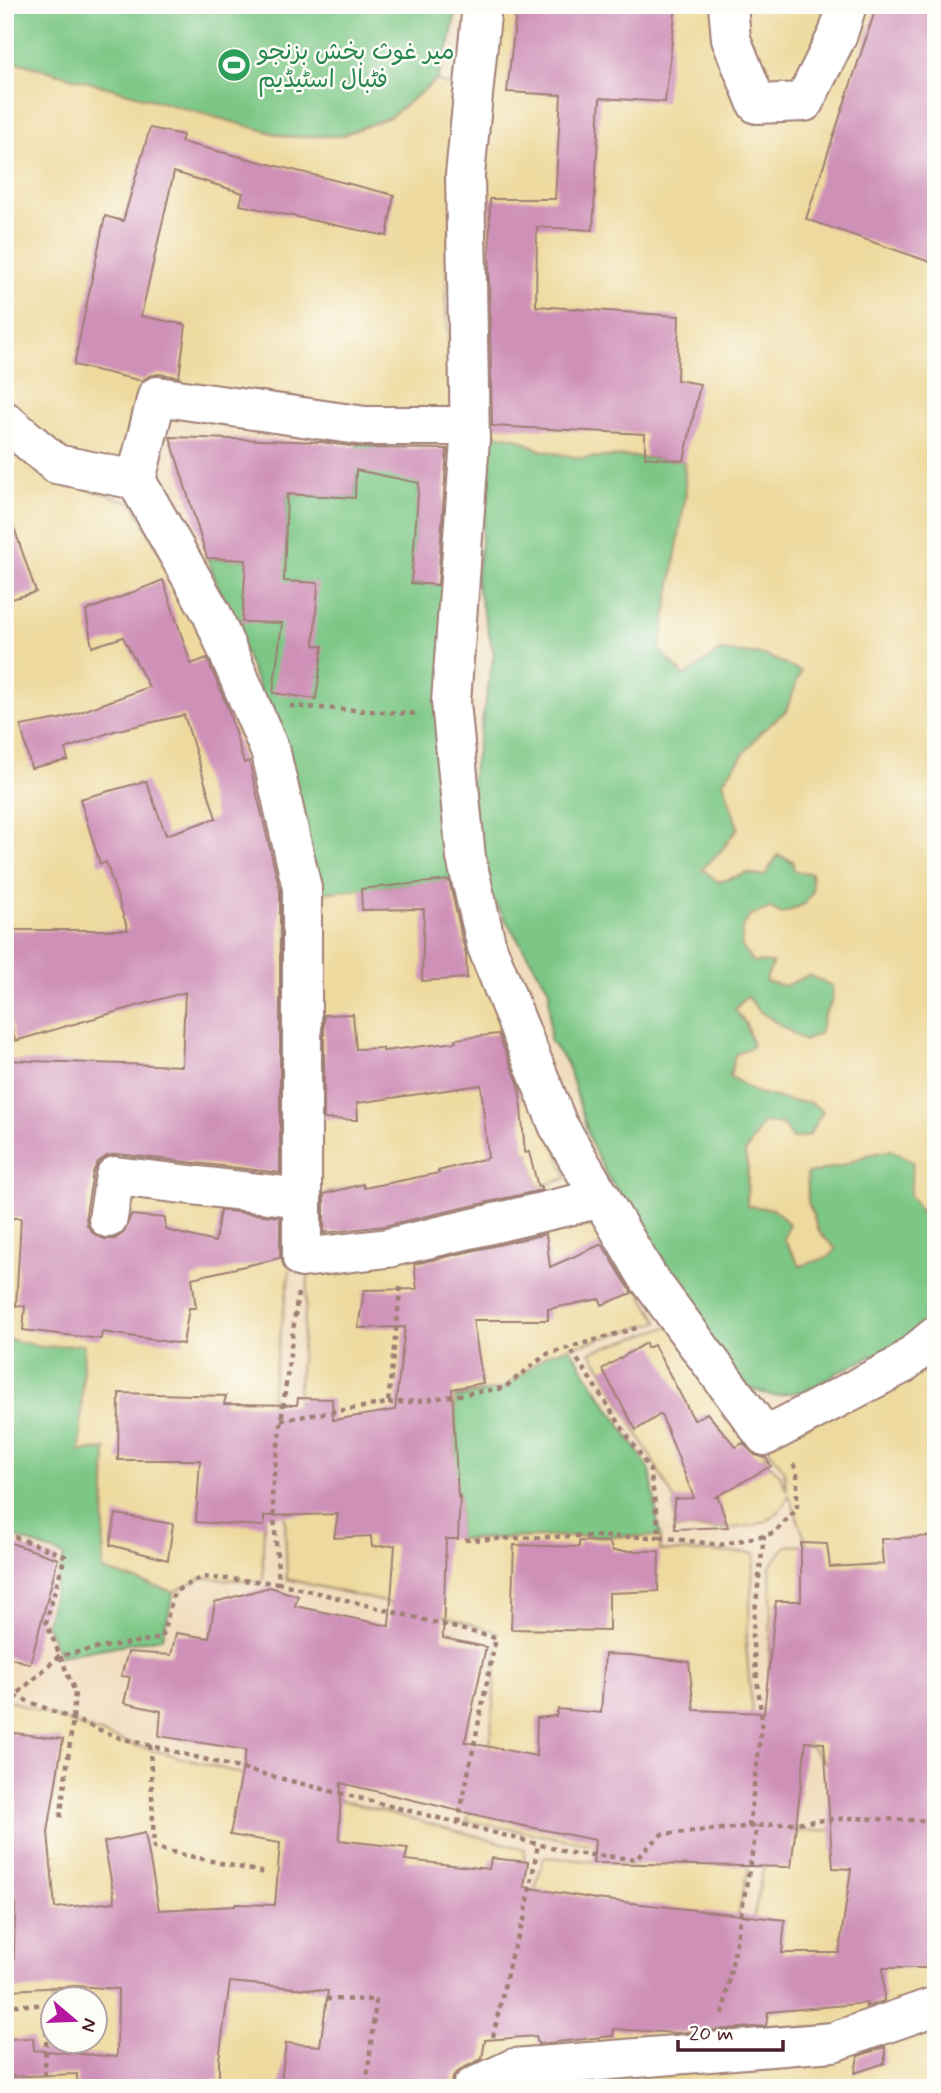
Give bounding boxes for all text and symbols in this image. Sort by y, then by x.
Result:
place label: میر غوث بخش بزنجو فٹبال اسٹیڈیم [256,37,454,97]
sports icon: میر غوث بخش بزنجو فٹبال اسٹیڈیم [215,46,253,84]
north arrow [38,1984,108,2054]
scale bar [678,2009,783,2053]
text: N [75,2015,103,2035]
text: 20 m [689,2020,734,2048]

